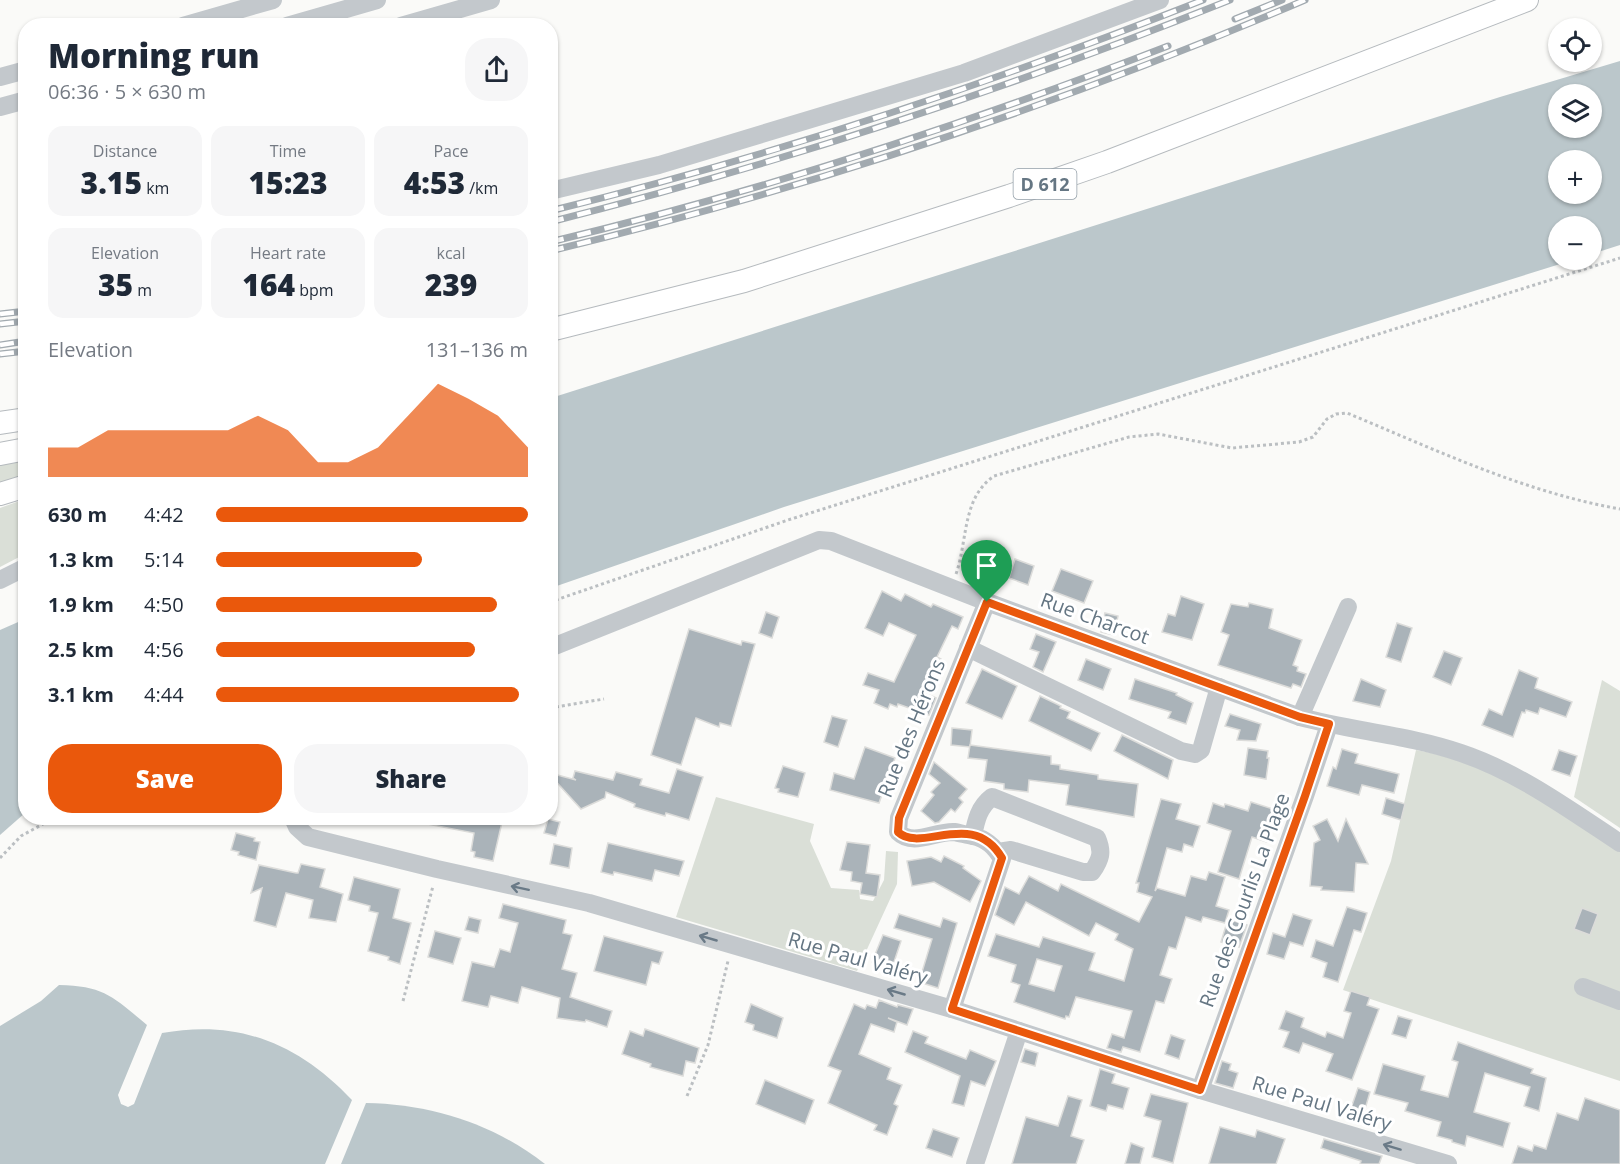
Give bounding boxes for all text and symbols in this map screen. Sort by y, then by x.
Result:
map controls [1548,18,1602,270]
button: locate [1548,18,1602,72]
text: Morning run [48,33,260,78]
button: share [465,38,528,101]
text: 06:36 · 5 × 630 m [48,78,206,105]
button: layers [1548,84,1602,138]
text: Distance [93,140,157,162]
text: Time [270,140,306,162]
text: Pace [433,140,469,162]
button: + [1548,150,1602,204]
text: 3.15 [81,162,142,203]
text: 15:23 [249,162,327,203]
text: 4:53 [404,162,465,203]
road number: D 612 [1014,169,1076,199]
text: km [142,177,169,199]
text: /km [465,177,498,199]
button: − [1548,216,1602,270]
text: Elevation [91,242,159,264]
text: Heart rate [250,242,326,264]
text: kcal [437,242,466,264]
text: 35 [98,264,133,305]
text: 164 [242,264,295,305]
text: 239 [425,264,477,305]
text: m [133,279,152,301]
text: bpm [295,279,334,301]
text: Elevation [48,336,133,363]
text: 131–136 m [426,336,528,363]
text: 630 m [48,501,107,528]
text: 4:42 [144,501,184,528]
pin [961,540,1012,602]
text: 1.3 km [48,546,114,573]
text: 5:14 [144,546,184,573]
icon: arrive [970,549,1003,582]
street label: Rue Charcot [1037,586,1153,650]
text: 1.9 km [48,591,114,618]
text: 4:50 [144,591,184,618]
text: 2.5 km [48,636,114,663]
text: 4:56 [144,636,184,663]
street label: Rue des Hérons [871,655,951,801]
text: 3.1 km [48,681,114,708]
text: 4:44 [144,681,184,708]
button: Save [48,744,282,813]
button: Share [294,744,528,813]
street label: Rue des Courlis La Plage [1193,789,1295,1011]
one-way arrow [511,881,530,893]
street label: Rue Paul Valéry [785,925,932,991]
one-way arrow [699,932,718,943]
one-way arrow [887,986,906,997]
street label: Rue Paul Valéry [1249,1069,1396,1137]
one-way arrow [1383,1141,1402,1152]

